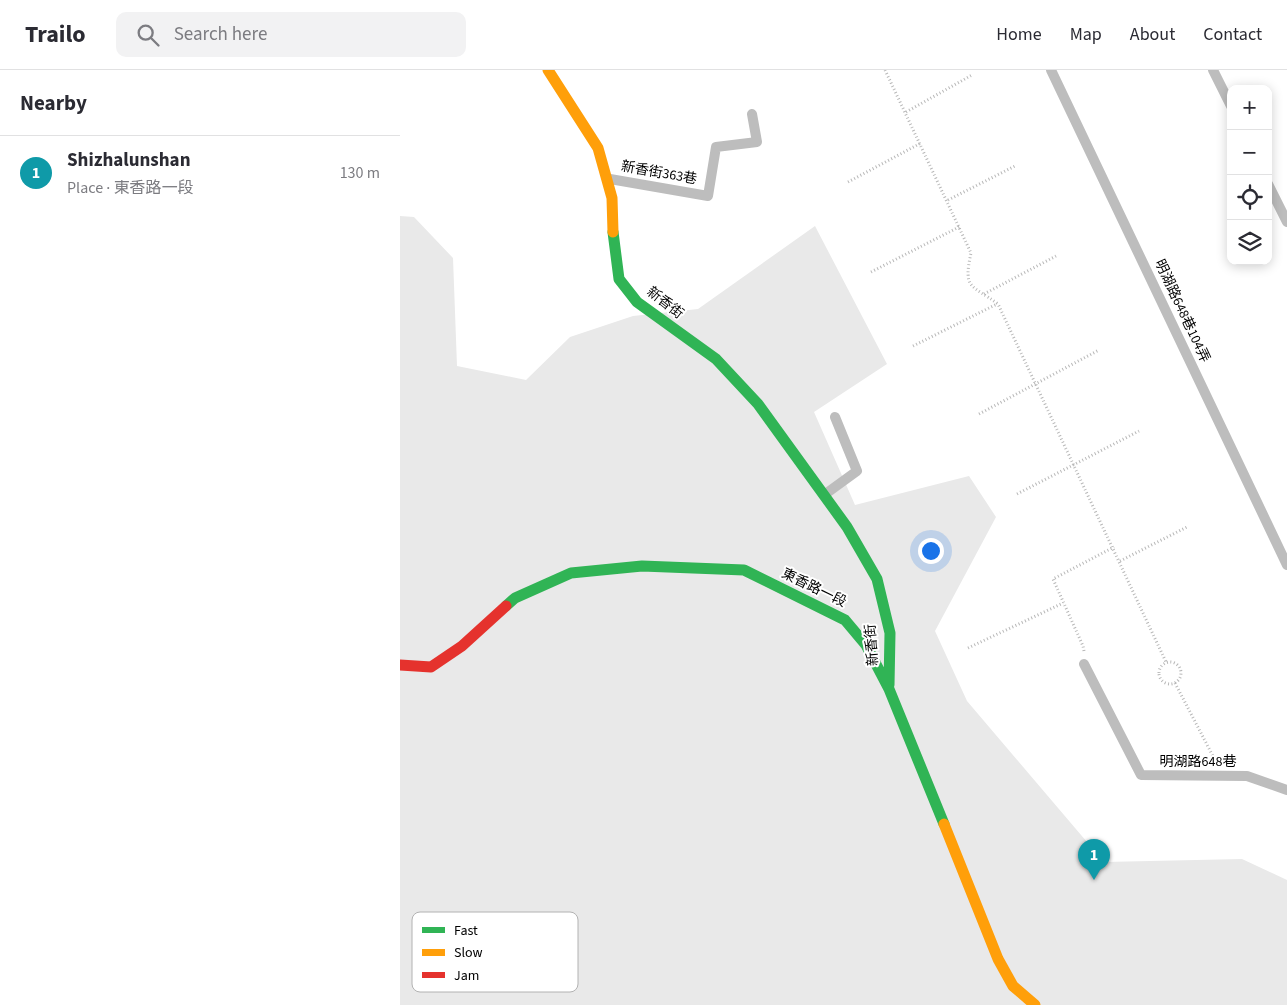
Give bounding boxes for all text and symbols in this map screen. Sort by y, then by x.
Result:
search box [116,12,466,57]
text: Trailo [25,17,86,52]
icon: search [134,21,162,49]
text: Search here [174,21,267,48]
text: Home [996,22,1042,47]
text: Map [1070,22,1102,47]
text: About [1130,22,1175,47]
text: Contact [1203,22,1262,47]
map controls [1227,85,1272,265]
button: + [1227,85,1272,130]
text: Nearby [20,88,87,118]
button: − [1227,130,1272,175]
text: Shizhalunshan [67,147,191,174]
street label: 新香街363巷 [619,156,699,190]
text: 1 [32,162,40,184]
text: 130 m [340,162,380,184]
button: locate [1227,175,1272,220]
text: Place · 東香路一段 [67,177,193,199]
button: layers [1227,220,1272,265]
street label: 明湖路648巷104弄 [1149,256,1215,366]
street label: 新香街 [642,282,688,324]
your location [918,538,944,564]
street label: 東香路一段 [778,564,850,612]
street label: 新香街 [861,623,883,667]
street label: 明湖路648巷 [1160,752,1236,772]
pin: 1 [1078,839,1110,880]
legend [412,912,578,992]
text: Fast [454,921,478,941]
text: Slow [454,943,483,963]
text: Jam [454,966,479,986]

